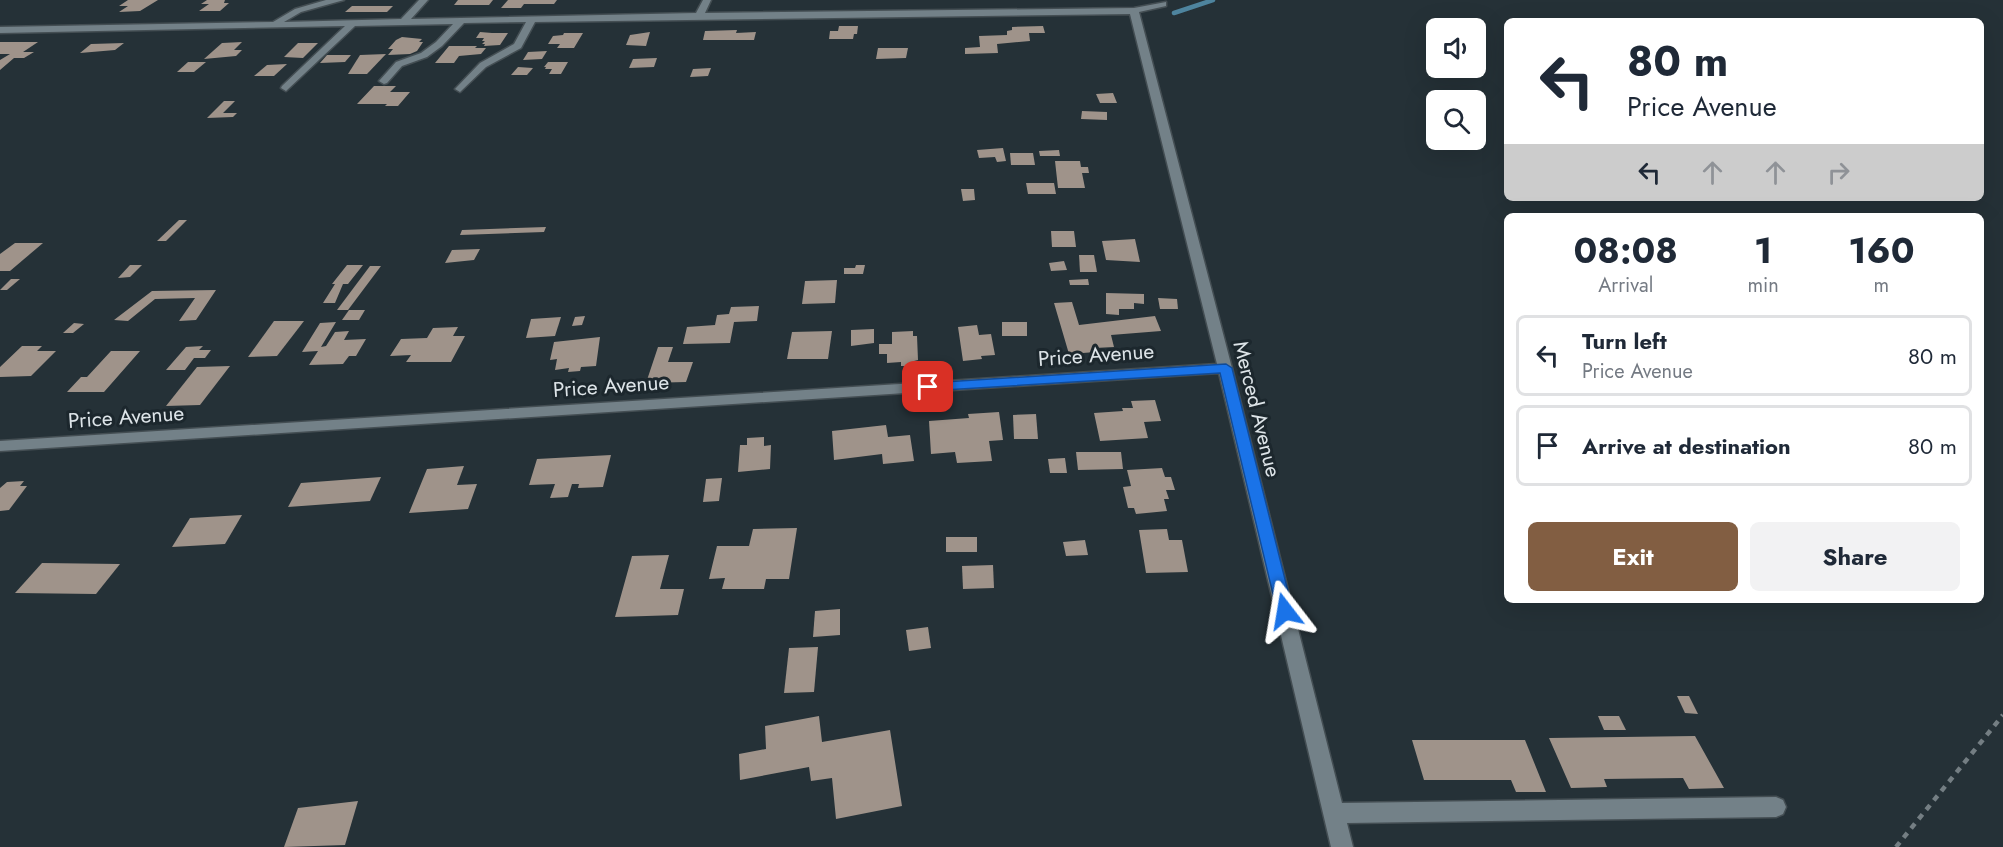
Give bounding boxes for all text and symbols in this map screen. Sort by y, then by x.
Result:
map controls [1426,18,1486,150]
button: sound [1426,18,1486,78]
text: 80 m [1627,31,1728,92]
icon: left [1528,42,1606,120]
text: Price Avenue [1627,87,1777,126]
button: search [1426,90,1486,150]
icon: left [1633,156,1666,189]
icon: ahead [1696,156,1729,189]
icon: ahead [1759,156,1792,189]
icon: right [1822,156,1855,189]
text: 08:08 [1574,224,1678,276]
text: 1 [1754,224,1772,276]
text: 160 [1848,224,1914,276]
text: Arrival [1598,271,1653,300]
text: min [1747,271,1779,300]
text: m [1874,271,1889,300]
text: Turn left [1582,325,1667,357]
street label: Price Avenue [1037,336,1155,374]
street label: Merced Avenue [1226,338,1288,480]
icon: left [1531,339,1564,372]
text: 80 m [1908,340,1957,372]
text: Price Avenue [1582,357,1693,386]
pin [902,361,953,412]
street label: Price Avenue [552,367,670,405]
icon: arrive [911,370,944,403]
street label: Price Avenue [67,398,185,436]
icon: arrive [1531,429,1564,462]
text: Arrive at destination [1582,430,1791,462]
text: 80 m [1908,430,1957,462]
button: Exit [1528,522,1738,591]
button: Share [1750,522,1960,591]
position arrow [1253,579,1317,643]

